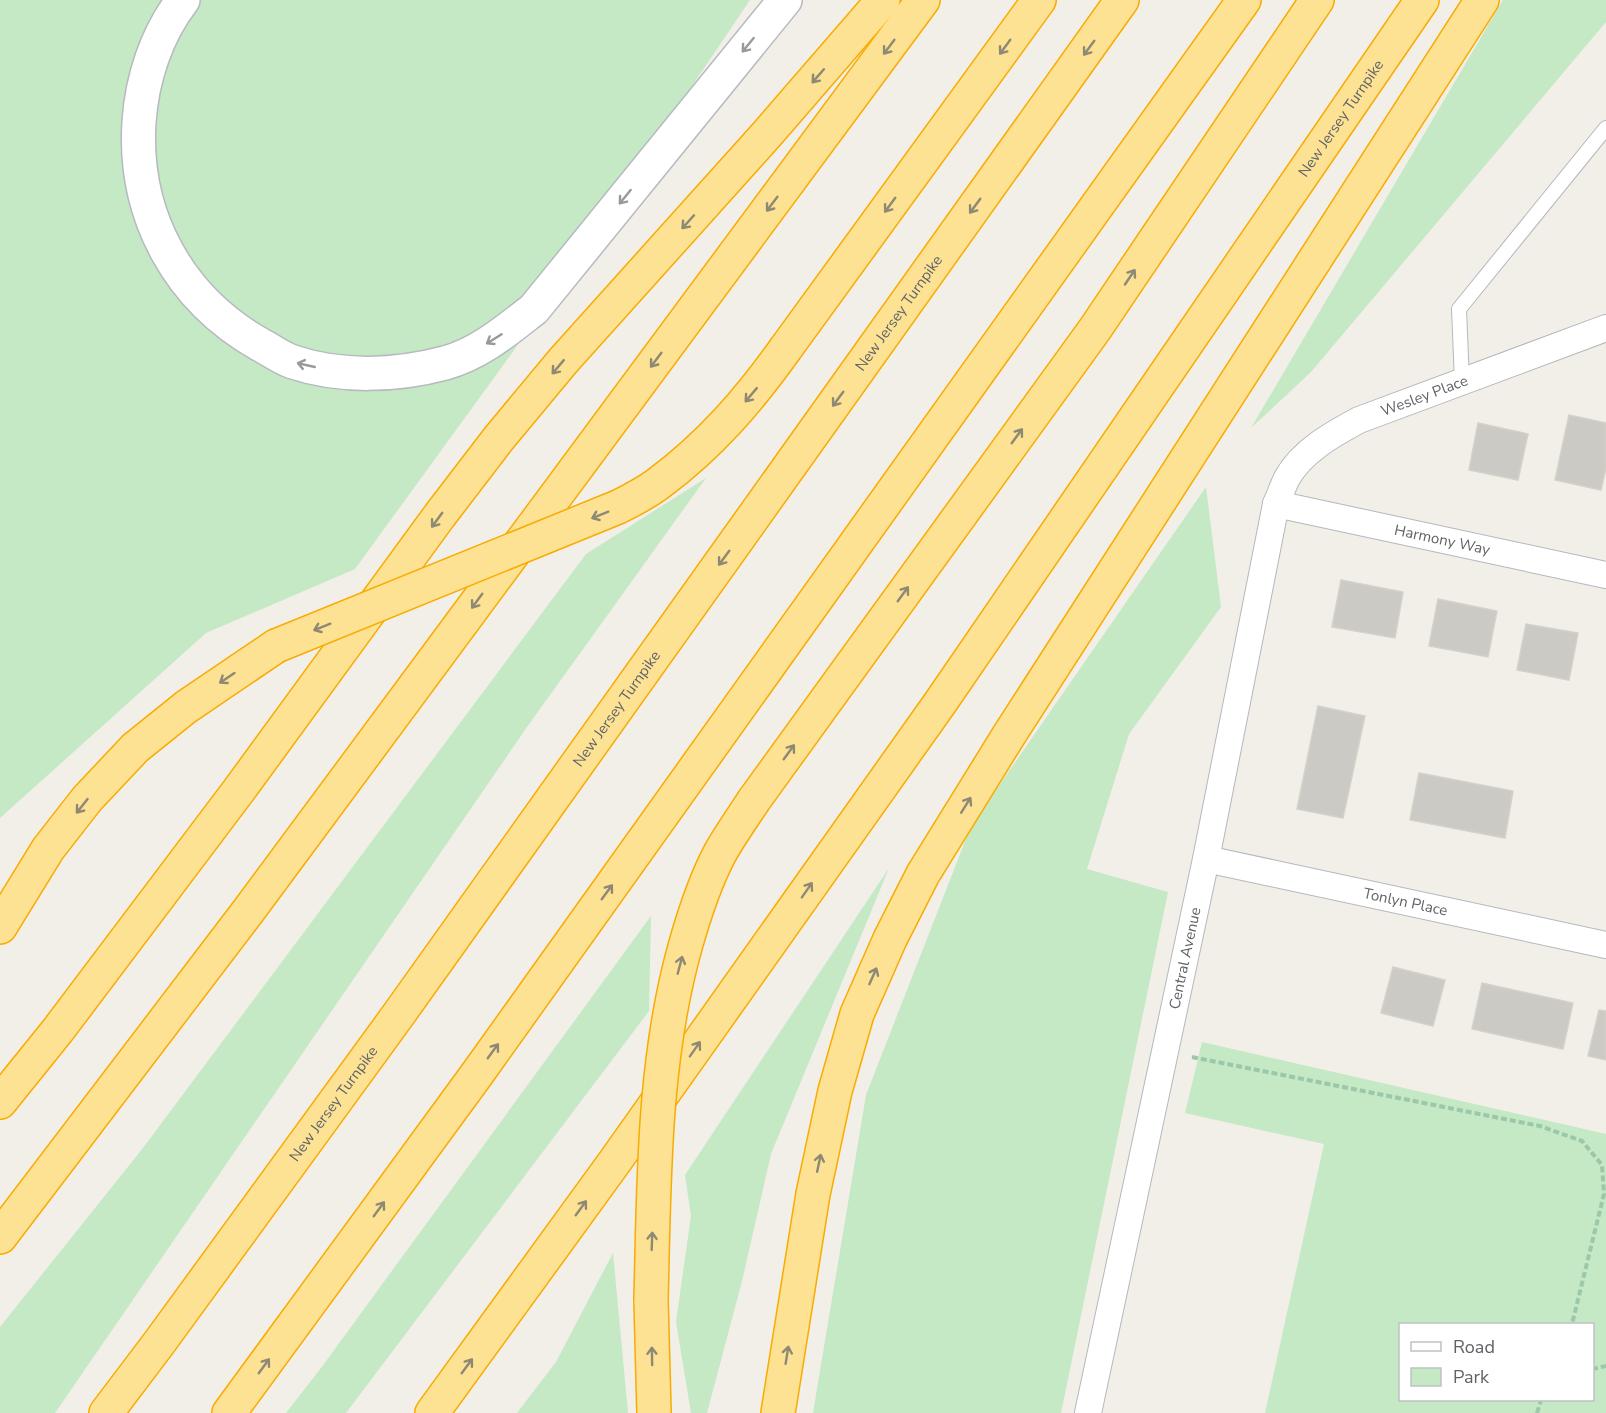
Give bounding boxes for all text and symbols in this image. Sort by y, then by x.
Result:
one-way arrow [742,37,755,53]
one-way arrow [882,39,895,55]
one-way arrow [999,39,1011,55]
one-way arrow [1082,39,1095,55]
street label: New Jersey Turnpike [1294,56,1388,181]
one-way arrow [811,68,824,84]
one-way arrow [619,188,632,204]
one-way arrow [766,195,779,211]
one-way arrow [884,196,896,212]
one-way arrow [969,198,981,214]
one-way arrow [681,214,695,229]
street label: New Jersey Turnpike [851,251,947,375]
one-way arrow [1124,269,1136,286]
one-way arrow [486,334,503,346]
one-way arrow [650,352,662,368]
one-way arrow [297,359,317,370]
one-way arrow [551,359,565,374]
street label: Wesley Place [1378,370,1471,421]
one-way arrow [745,387,758,403]
one-way arrow [831,391,844,407]
one-way arrow [1011,429,1023,445]
one-way arrow [592,510,610,521]
one-way arrow [431,511,443,527]
street label: Harmony Way [1393,520,1492,560]
one-way arrow [718,549,730,565]
one-way arrow [897,587,909,603]
one-way arrow [471,593,484,609]
one-way arrow [313,622,332,633]
street label: New Jersey Turnpike [568,647,665,771]
one-way arrow [220,672,236,684]
one-way arrow [782,745,795,761]
one-way arrow [960,797,972,814]
one-way arrow [75,798,88,814]
one-way arrow [801,883,813,899]
street label: Tonlyn Place [1361,883,1450,921]
one-way arrow [601,885,613,901]
street label: Central Avenue [1164,905,1205,1011]
one-way arrow [675,955,687,974]
one-way arrow [868,968,879,986]
street label: New Jersey Turnpike [285,1042,382,1165]
one-way arrow [689,1042,701,1058]
one-way arrow [487,1043,500,1059]
one-way arrow [814,1154,826,1173]
one-way arrow [575,1200,588,1216]
one-way arrow [372,1201,385,1217]
one-way arrow [647,1232,658,1252]
legend [1399,1323,1594,1401]
text: Road [1453,1335,1495,1359]
one-way arrow [781,1346,792,1366]
one-way arrow [646,1347,657,1367]
one-way arrow [257,1358,270,1374]
one-way arrow [461,1358,473,1374]
text: Park [1453,1365,1490,1389]

